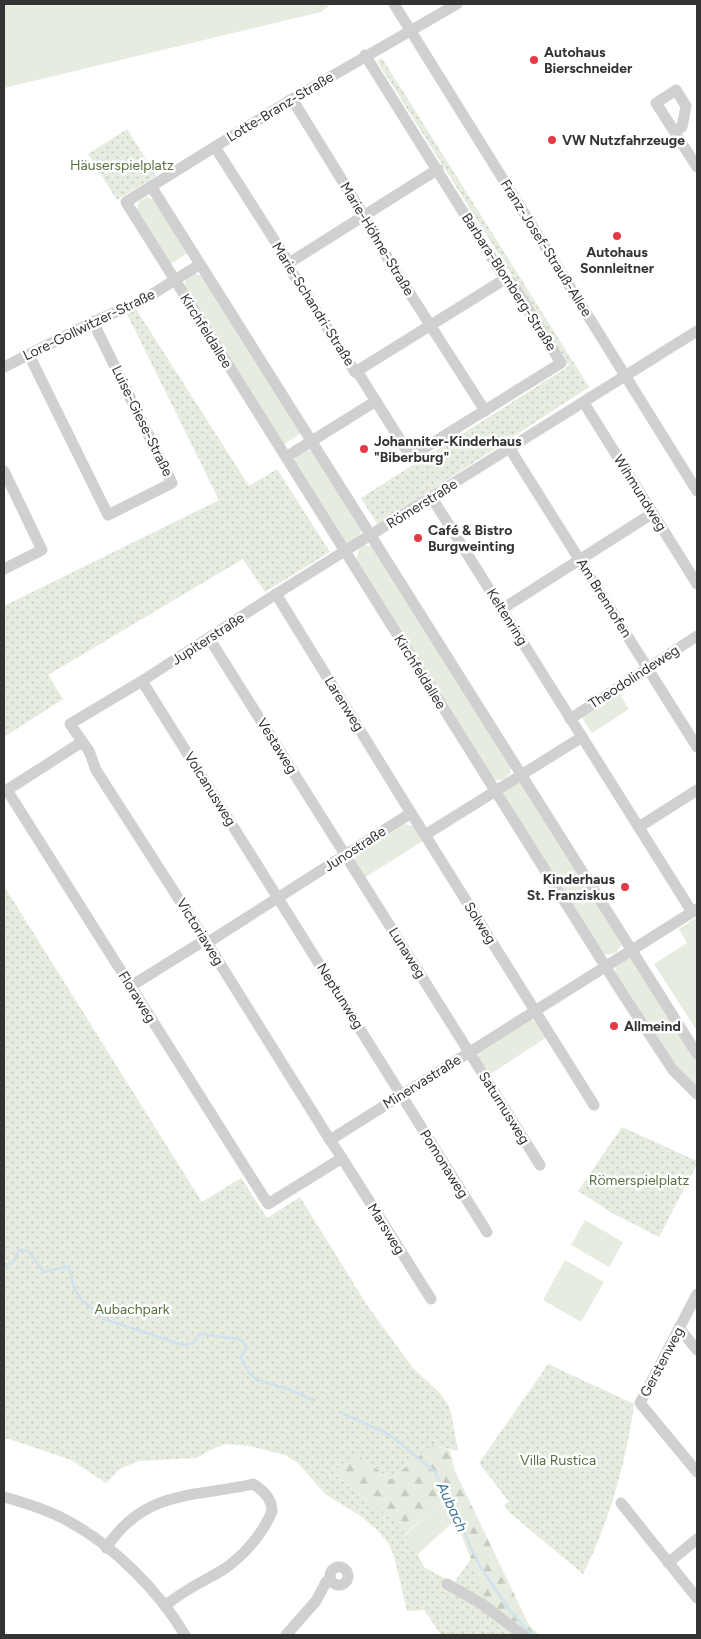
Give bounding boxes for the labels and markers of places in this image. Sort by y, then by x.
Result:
place label: Autohaus Bierschneider [544,44,633,77]
marker: Autohaus Bierschneider [528,54,540,66]
place label: VW Nutzfahrzeuge [562,132,685,149]
marker: VW Nutzfahrzeuge [546,134,558,146]
marker: Autohaus Sonnleitner [611,230,623,242]
place label: Autohaus Sonnleitner [580,244,655,277]
place label: Johanniter-Kinderhaus "Biberburg" [374,433,522,466]
marker: Johanniter-Kinderhaus "Biberburg" [358,443,370,455]
place label: Café & Bistro Burgweinting [428,522,515,555]
marker: Café & Bistro Burgweinting [412,532,424,544]
place label: Kinderhaus St. Franziskus [527,871,615,904]
marker: Kinderhaus St. Franziskus [619,881,631,893]
place label: Allmeind [624,1018,681,1035]
marker: Allmeind [608,1020,620,1032]

